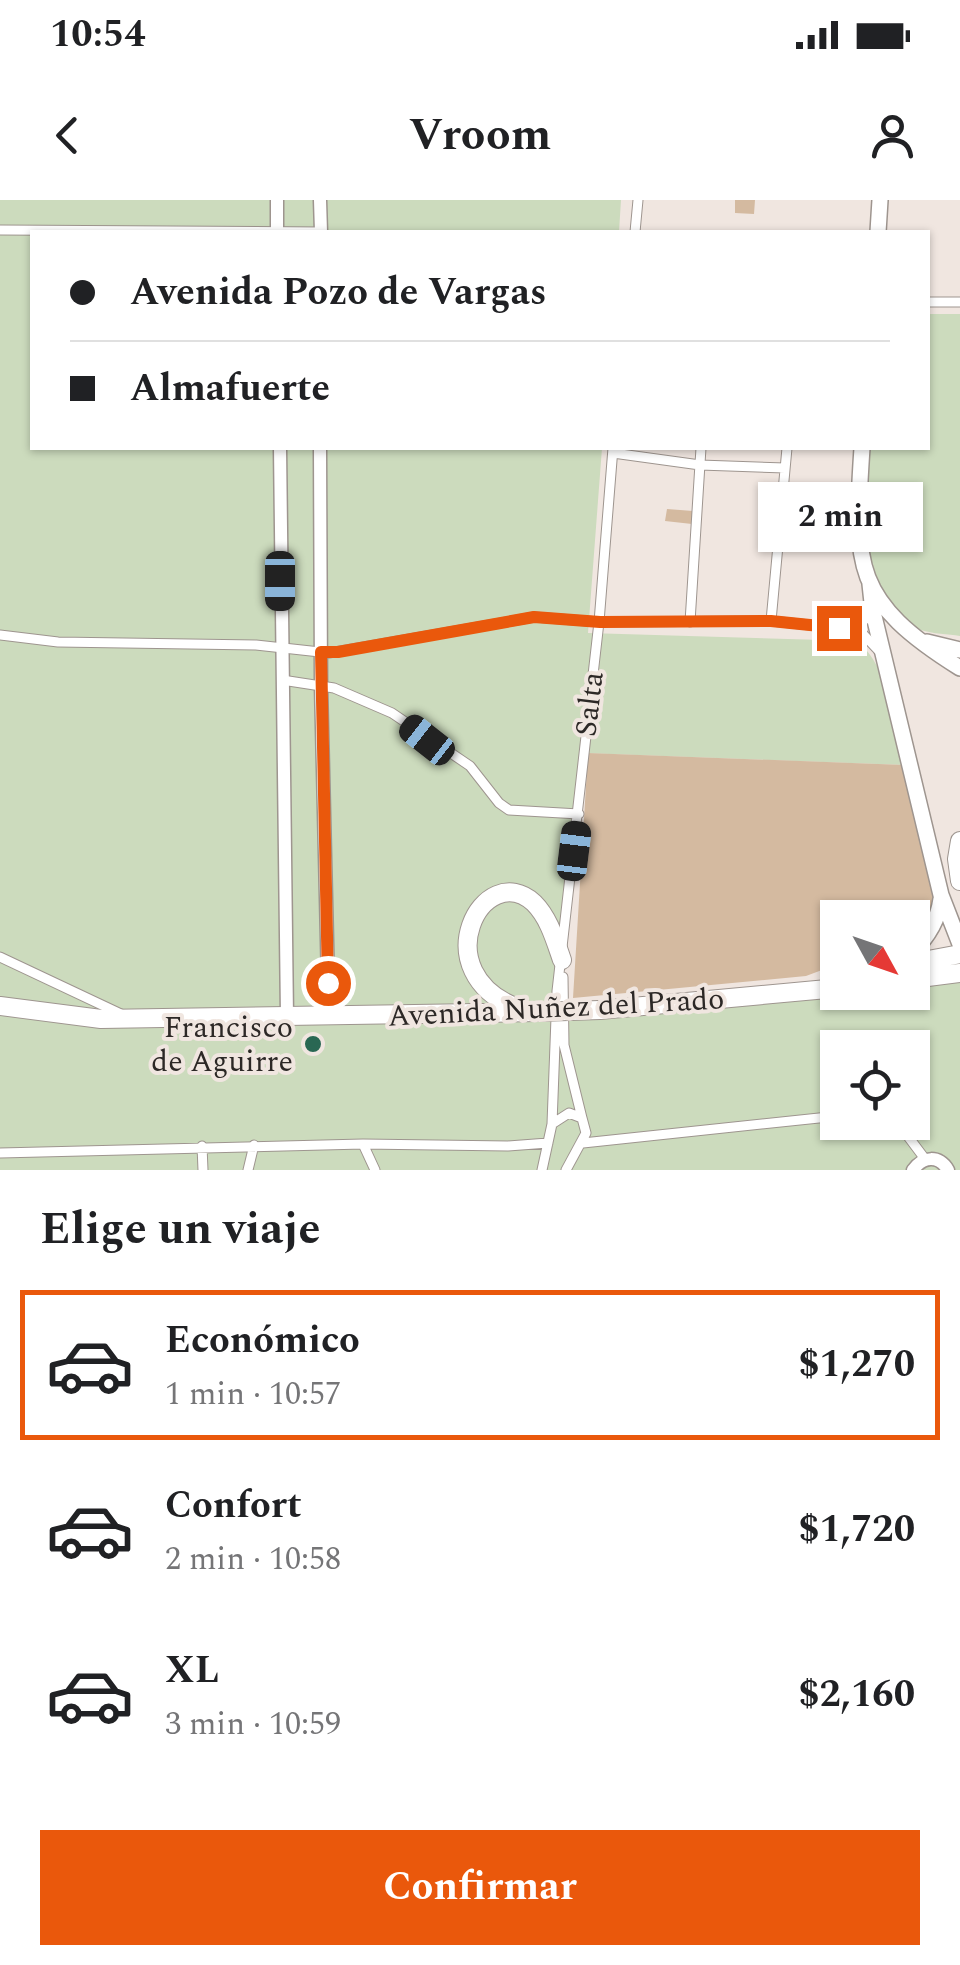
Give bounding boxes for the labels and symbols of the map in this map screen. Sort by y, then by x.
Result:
callout: 2 min [756,483,922,553]
car [265,551,295,611]
route end [817,606,862,651]
street label: Salta [563,669,617,739]
car [394,710,460,770]
car [555,819,593,883]
north arrow [820,900,930,1010]
route start [306,961,351,1006]
street label: Avenida Nuñez del Prado [387,976,725,1040]
place label: Francisco de Aguirre [151,1005,293,1085]
marker: Francisco de Aguirre [302,1033,324,1055]

